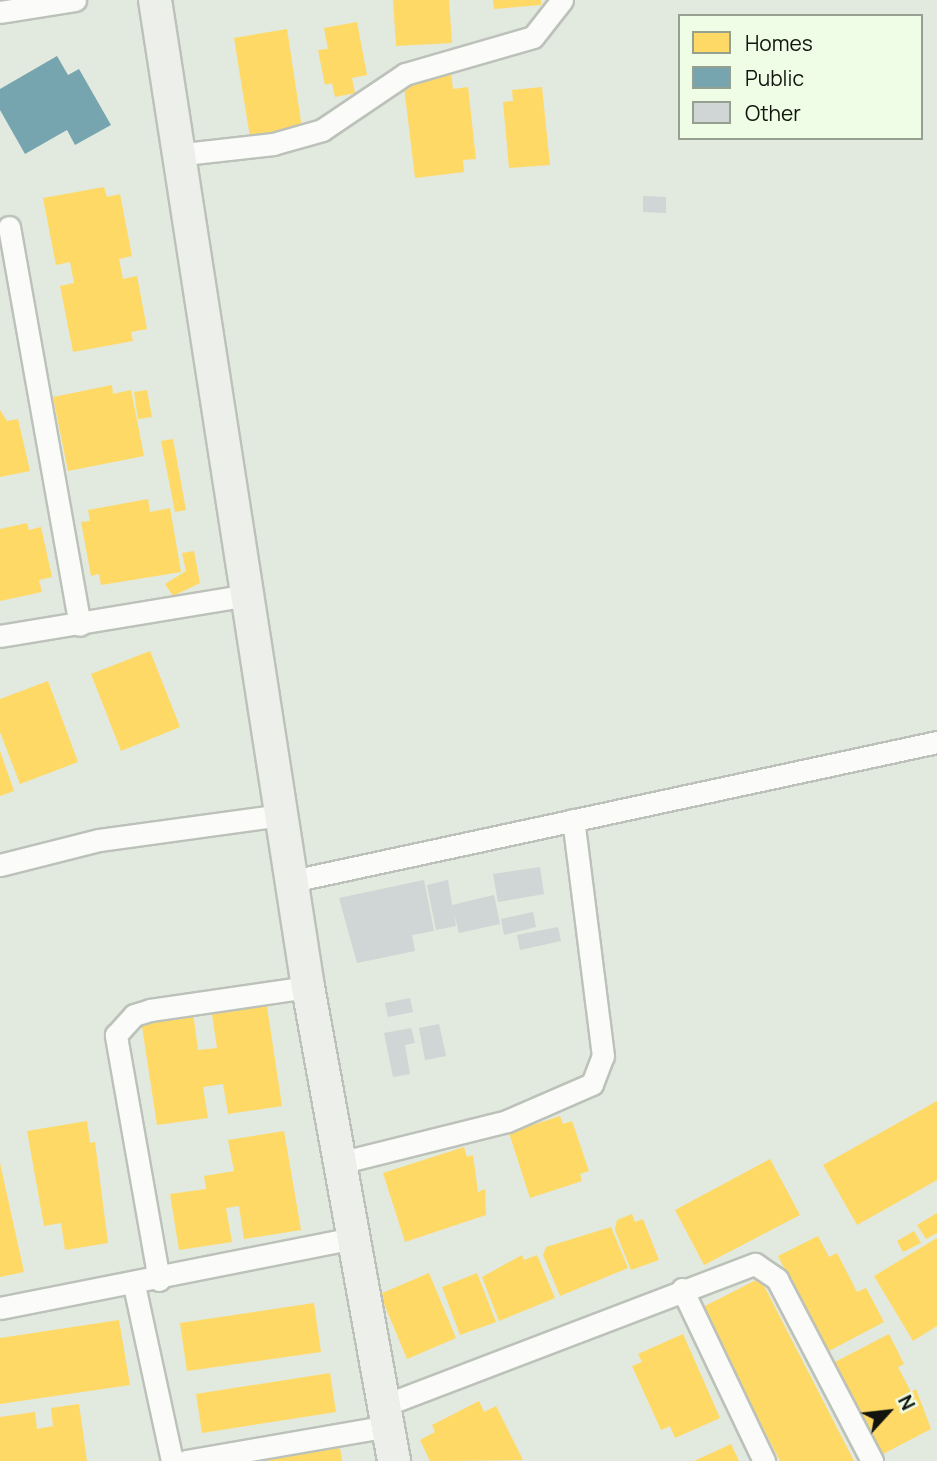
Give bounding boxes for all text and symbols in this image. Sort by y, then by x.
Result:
legend [678,14,923,140]
text: Homes [745,29,813,57]
text: Public [745,64,804,92]
text: Other [745,99,801,127]
north arrow [853,1377,923,1447]
text: N [892,1390,921,1414]

